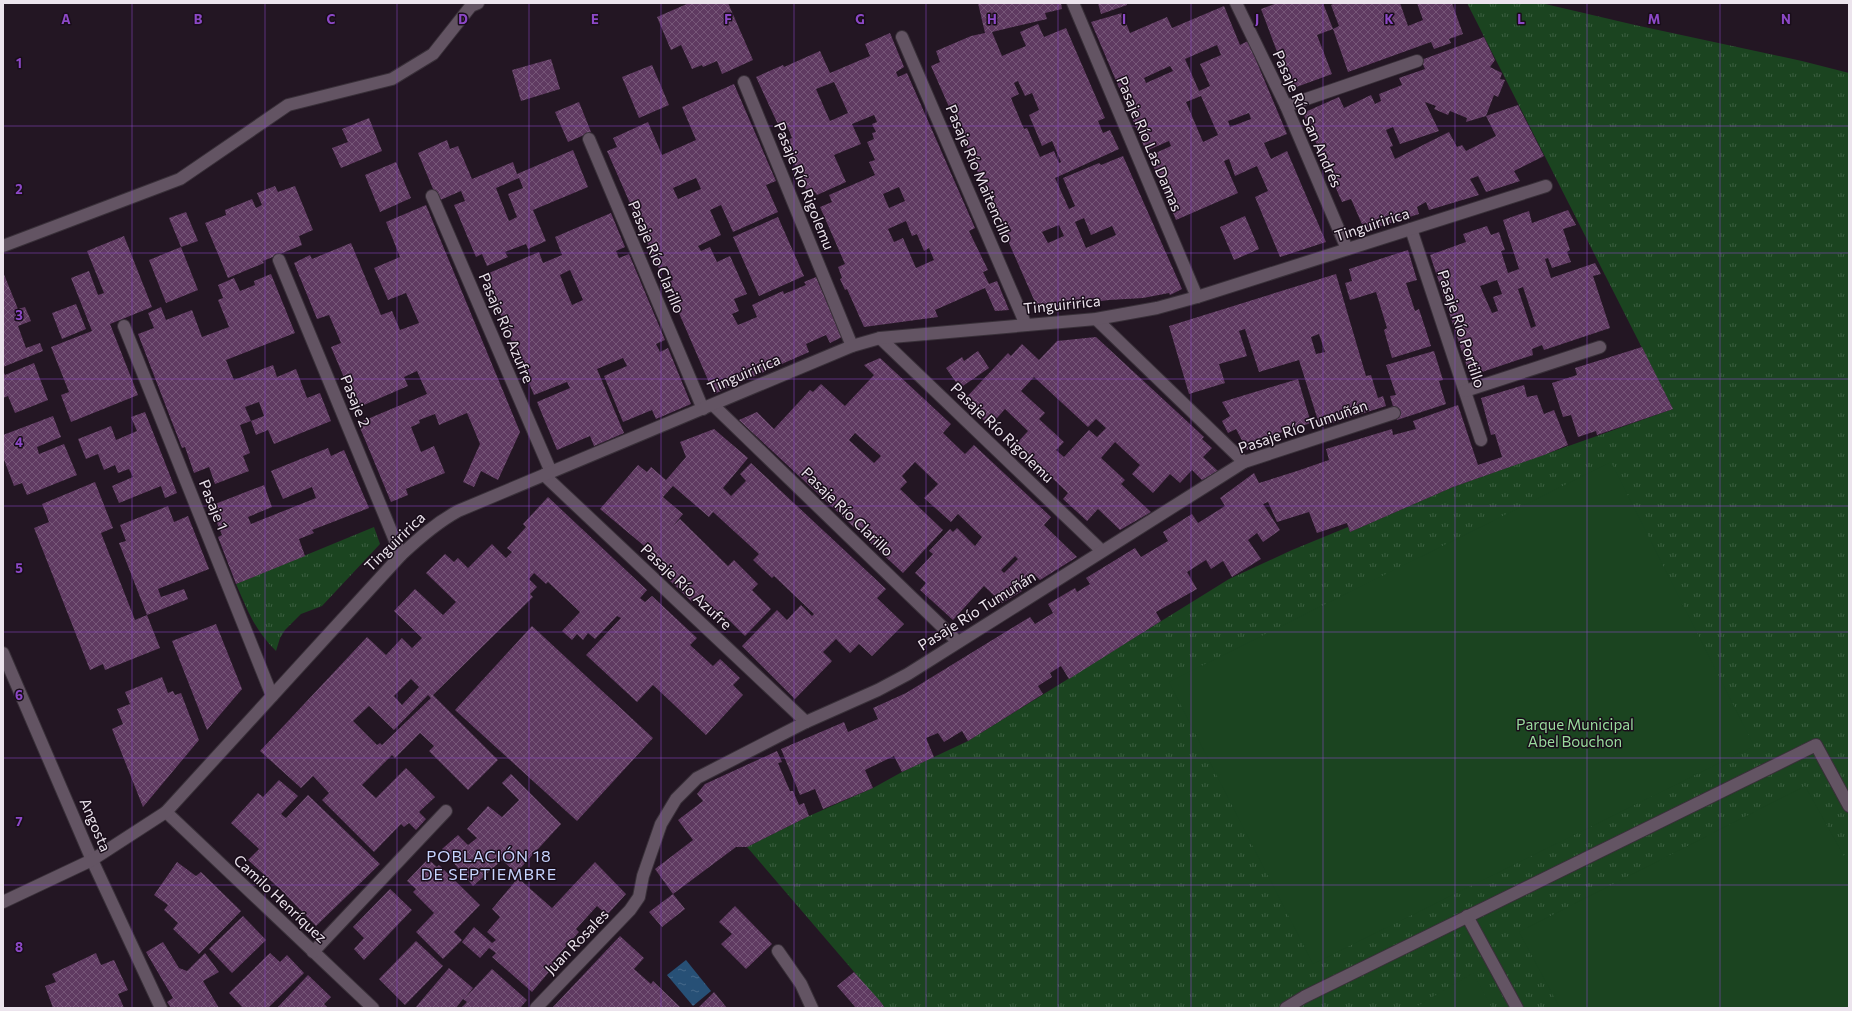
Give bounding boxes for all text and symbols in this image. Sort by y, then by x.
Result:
text: A [61,11,71,27]
text: B [194,11,203,27]
text: C [327,11,336,27]
text: D [458,11,468,27]
text: E [591,11,599,27]
text: F [724,11,732,27]
text: G [855,11,865,27]
text: H [987,11,997,27]
text: I [1122,11,1126,27]
text: J [1255,11,1259,27]
text: K [1384,11,1394,27]
text: L [1517,11,1525,27]
text: M [1648,11,1660,27]
text: N [1781,11,1791,27]
street label: Pasaje Río San Andrés [1269,47,1346,190]
text: 1 [16,55,22,71]
street label: Pasaje Río Las Damas [1113,73,1187,214]
street label: Pasaje Río Maitencillo [943,102,1017,246]
street label: Pasaje Río Rigolemu [771,119,839,252]
text: 2 [15,181,23,197]
street label: Pasaje Río Clarillo [625,198,689,316]
street label: Tinguiririca [1332,204,1411,245]
street label: Pasaje Río Portillo [1434,267,1490,390]
street label: Pasaje Río Azufre [476,270,538,386]
street label: Tinguiririca [1022,291,1101,317]
text: 3 [15,307,23,323]
street label: Tinguiririca [704,350,783,396]
street label: Pasaje 2 [337,372,375,429]
street label: Pasaje Río Rigolemu [947,378,1058,486]
street label: Pasaje Río Tumuñán [1236,395,1370,457]
text: 4 [15,434,23,450]
street label: Pasaje Río Clarillo [798,463,897,560]
street label: Pasaje 1 [196,477,232,533]
street label: Tinguiririca [360,508,428,575]
street label: Pasaje Río Azufre [637,539,736,633]
text: 5 [15,560,23,576]
street label: Pasaje Río Tumuñán [914,567,1039,654]
text: 6 [15,687,23,703]
park label: Parque Municipal Abel Bouchon [1516,715,1634,750]
street label: Angosta [77,795,115,854]
text: 7 [15,813,23,829]
district label: POBLACIÓN 18 DE SEPTIEMBRE [421,846,557,883]
street label: Camilo Henríquez [230,850,331,946]
street label: Juan Rosales [541,905,612,978]
text: 8 [15,939,23,955]

